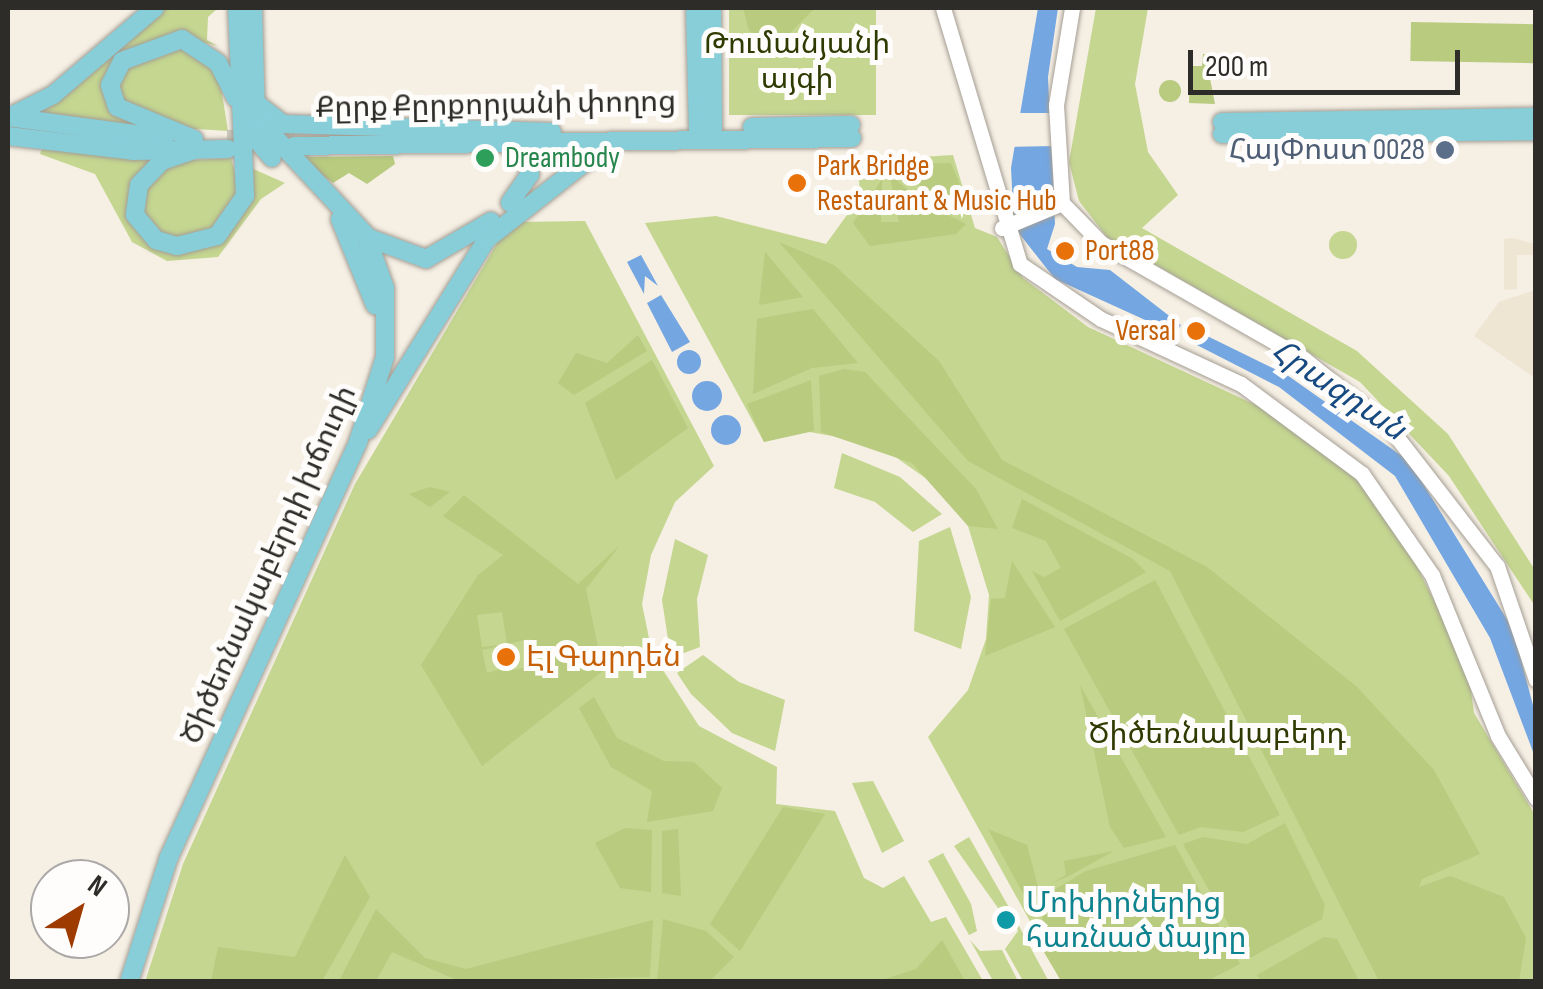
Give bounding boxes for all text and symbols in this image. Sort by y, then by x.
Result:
park label: Թումանյանի այգի [704,26,890,96]
scale bar [1193,30,1466,92]
text: 200 m [1205,49,1268,85]
street label: Քըրք Քըրքորյանի փողոց [316,84,676,126]
place label: ՀայՓոստ 0028 [1229,132,1425,168]
marker: ՀայՓոստ 0028 [1434,139,1456,161]
place label: Dreambody [505,140,620,176]
marker: Dreambody [474,147,496,169]
place label: Park Bridge Restaurant & Music Hub [817,148,1057,218]
marker: Park Bridge Restaurant & Music Hub [786,172,808,194]
place label: Port88 [1085,233,1155,269]
marker: Port88 [1054,240,1076,262]
place label: Versal [1115,313,1176,349]
marker: Versal [1185,320,1207,342]
water label: Հրազդան [1264,332,1412,450]
street label: Ծիծեռնակաբերդի խճուղի [173,380,365,750]
place label: Էլ Գարդեն [526,639,681,675]
marker: Էլ Գարդեն [495,646,517,668]
park label: Ծիծեռնակաբերդ [1088,716,1346,752]
north arrow [30,859,130,959]
text: N [81,869,113,904]
place label: Մոխիրներից հառնած մայրը [1026,885,1246,956]
marker: Մոխիրներից հառնած մայրը [995,909,1017,931]

